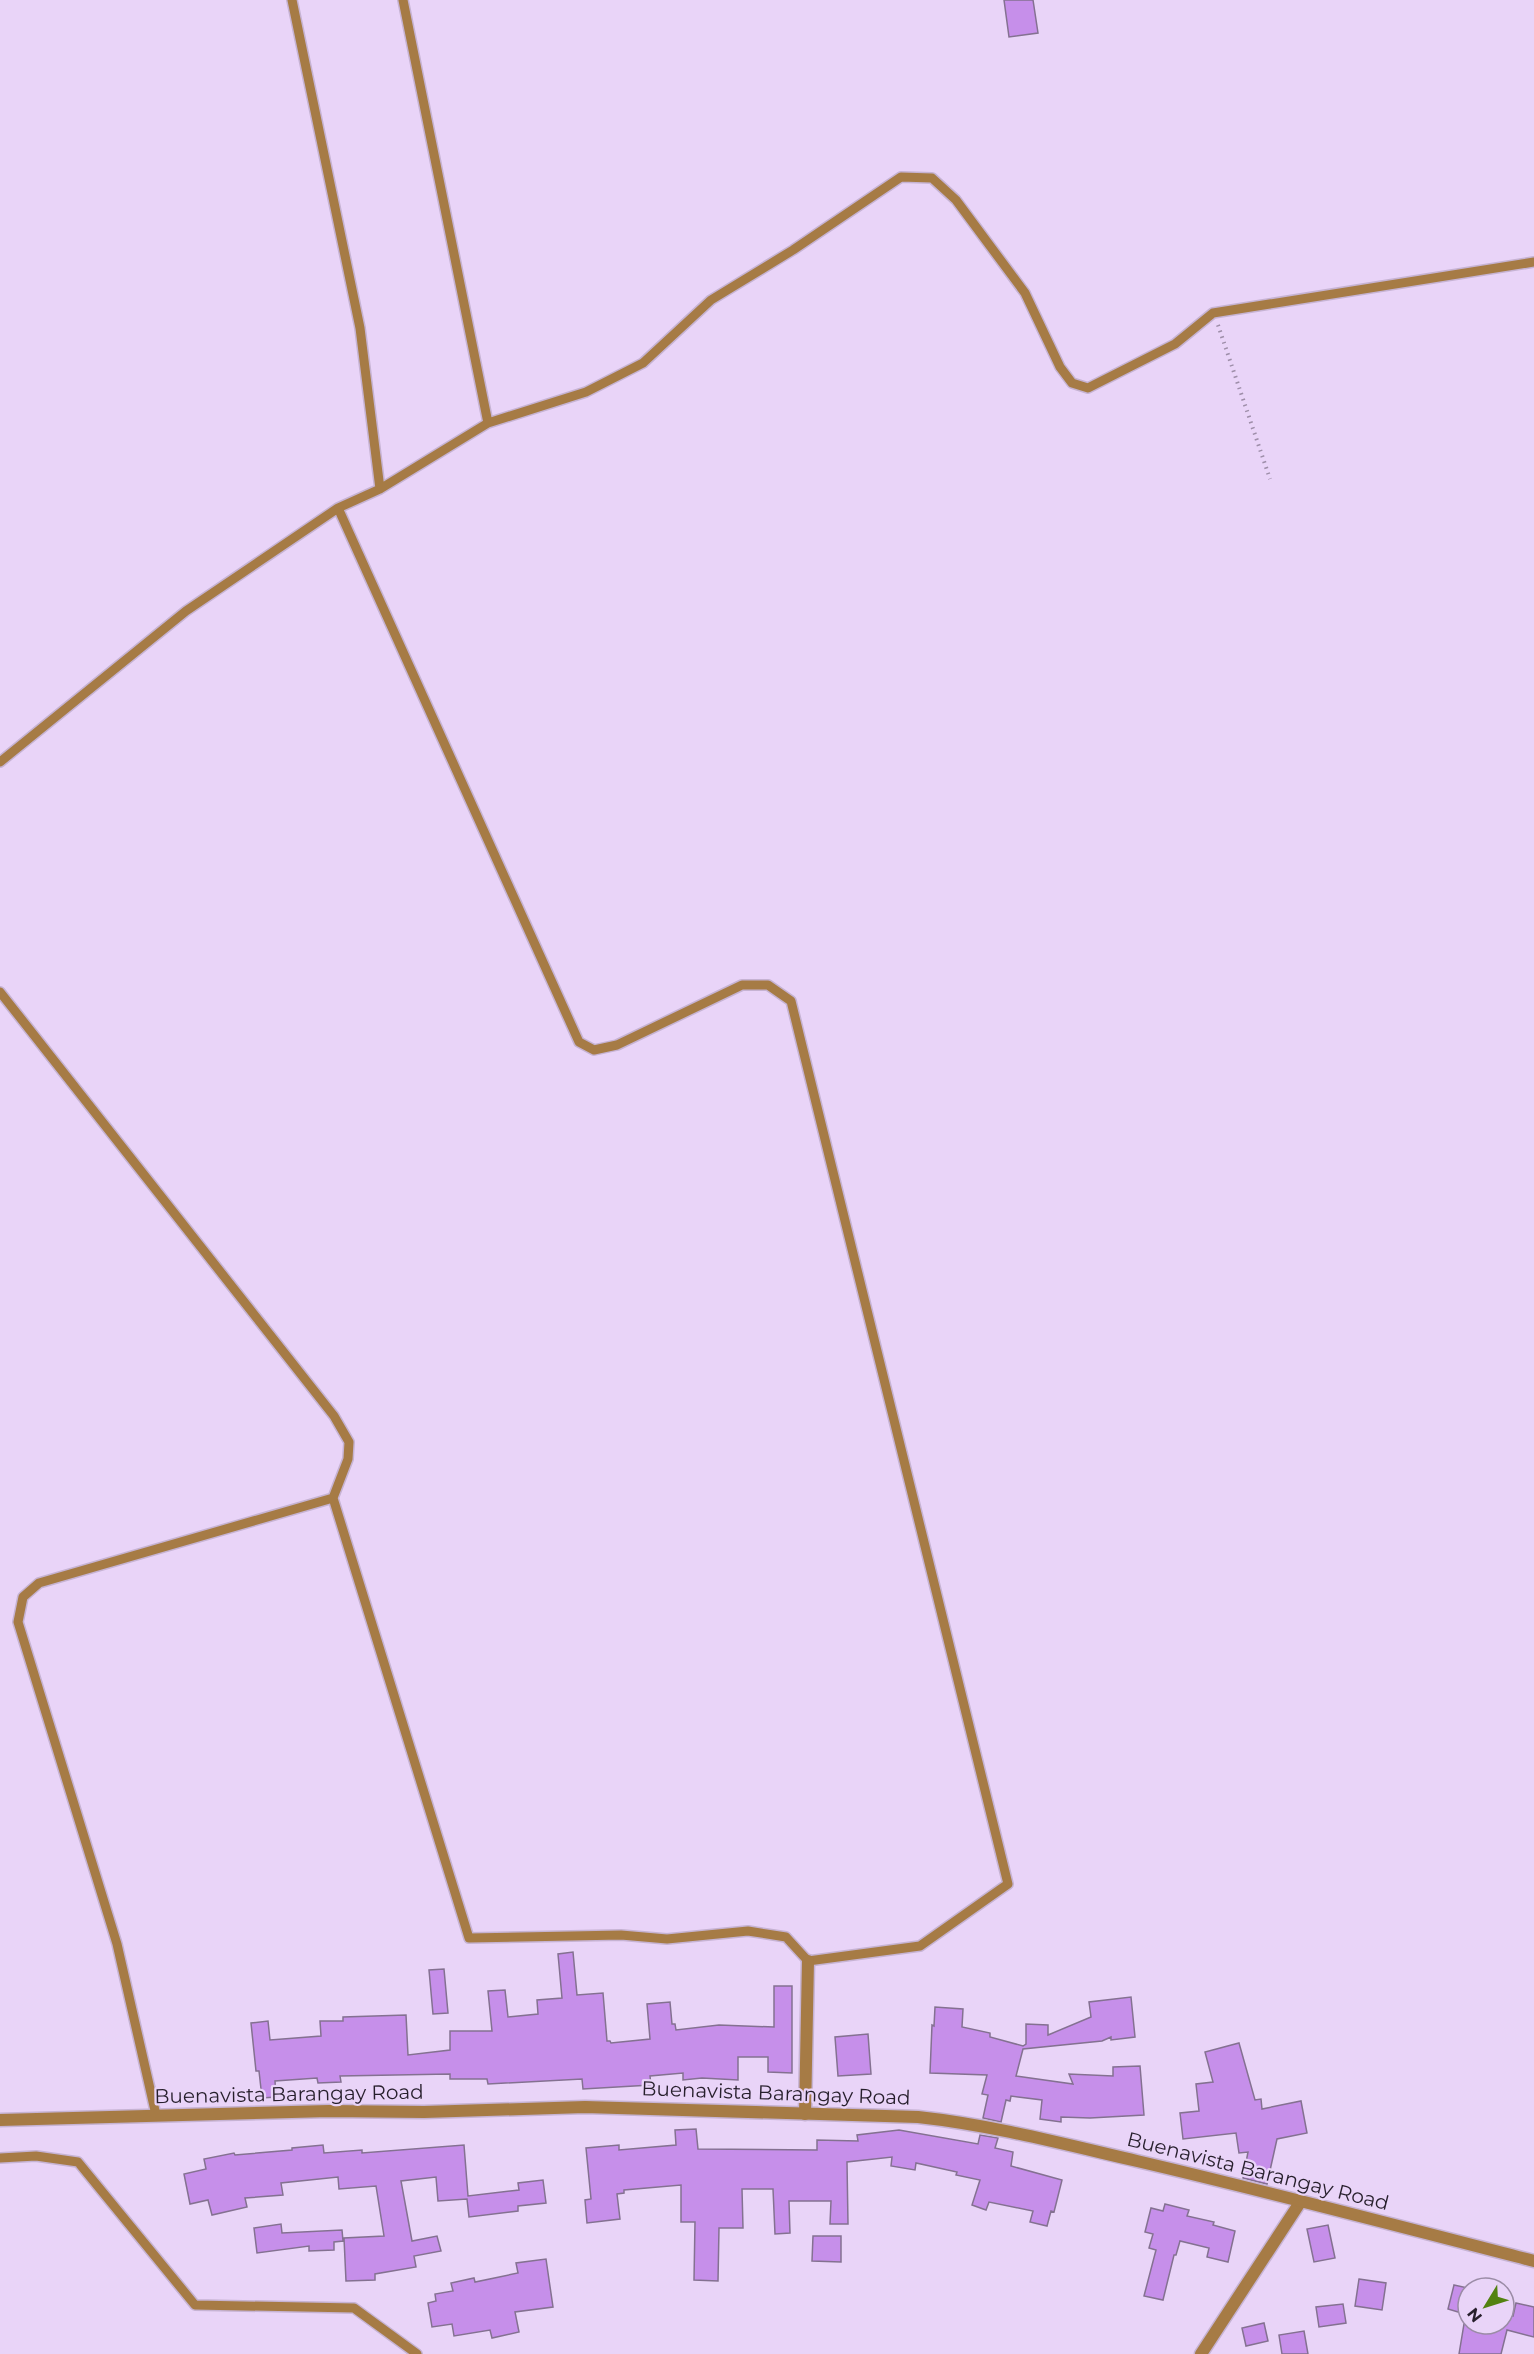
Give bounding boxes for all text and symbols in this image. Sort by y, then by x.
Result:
street label: Buenavista Barangay Road [641,2076,911,2110]
street label: Buenavista Barangay Road [154,2080,424,2108]
street label: Buenavista Barangay Road [1124,2127,1392,2215]
north arrow [1456,2276,1516,2336]
text: N [1463,2304,1486,2326]

